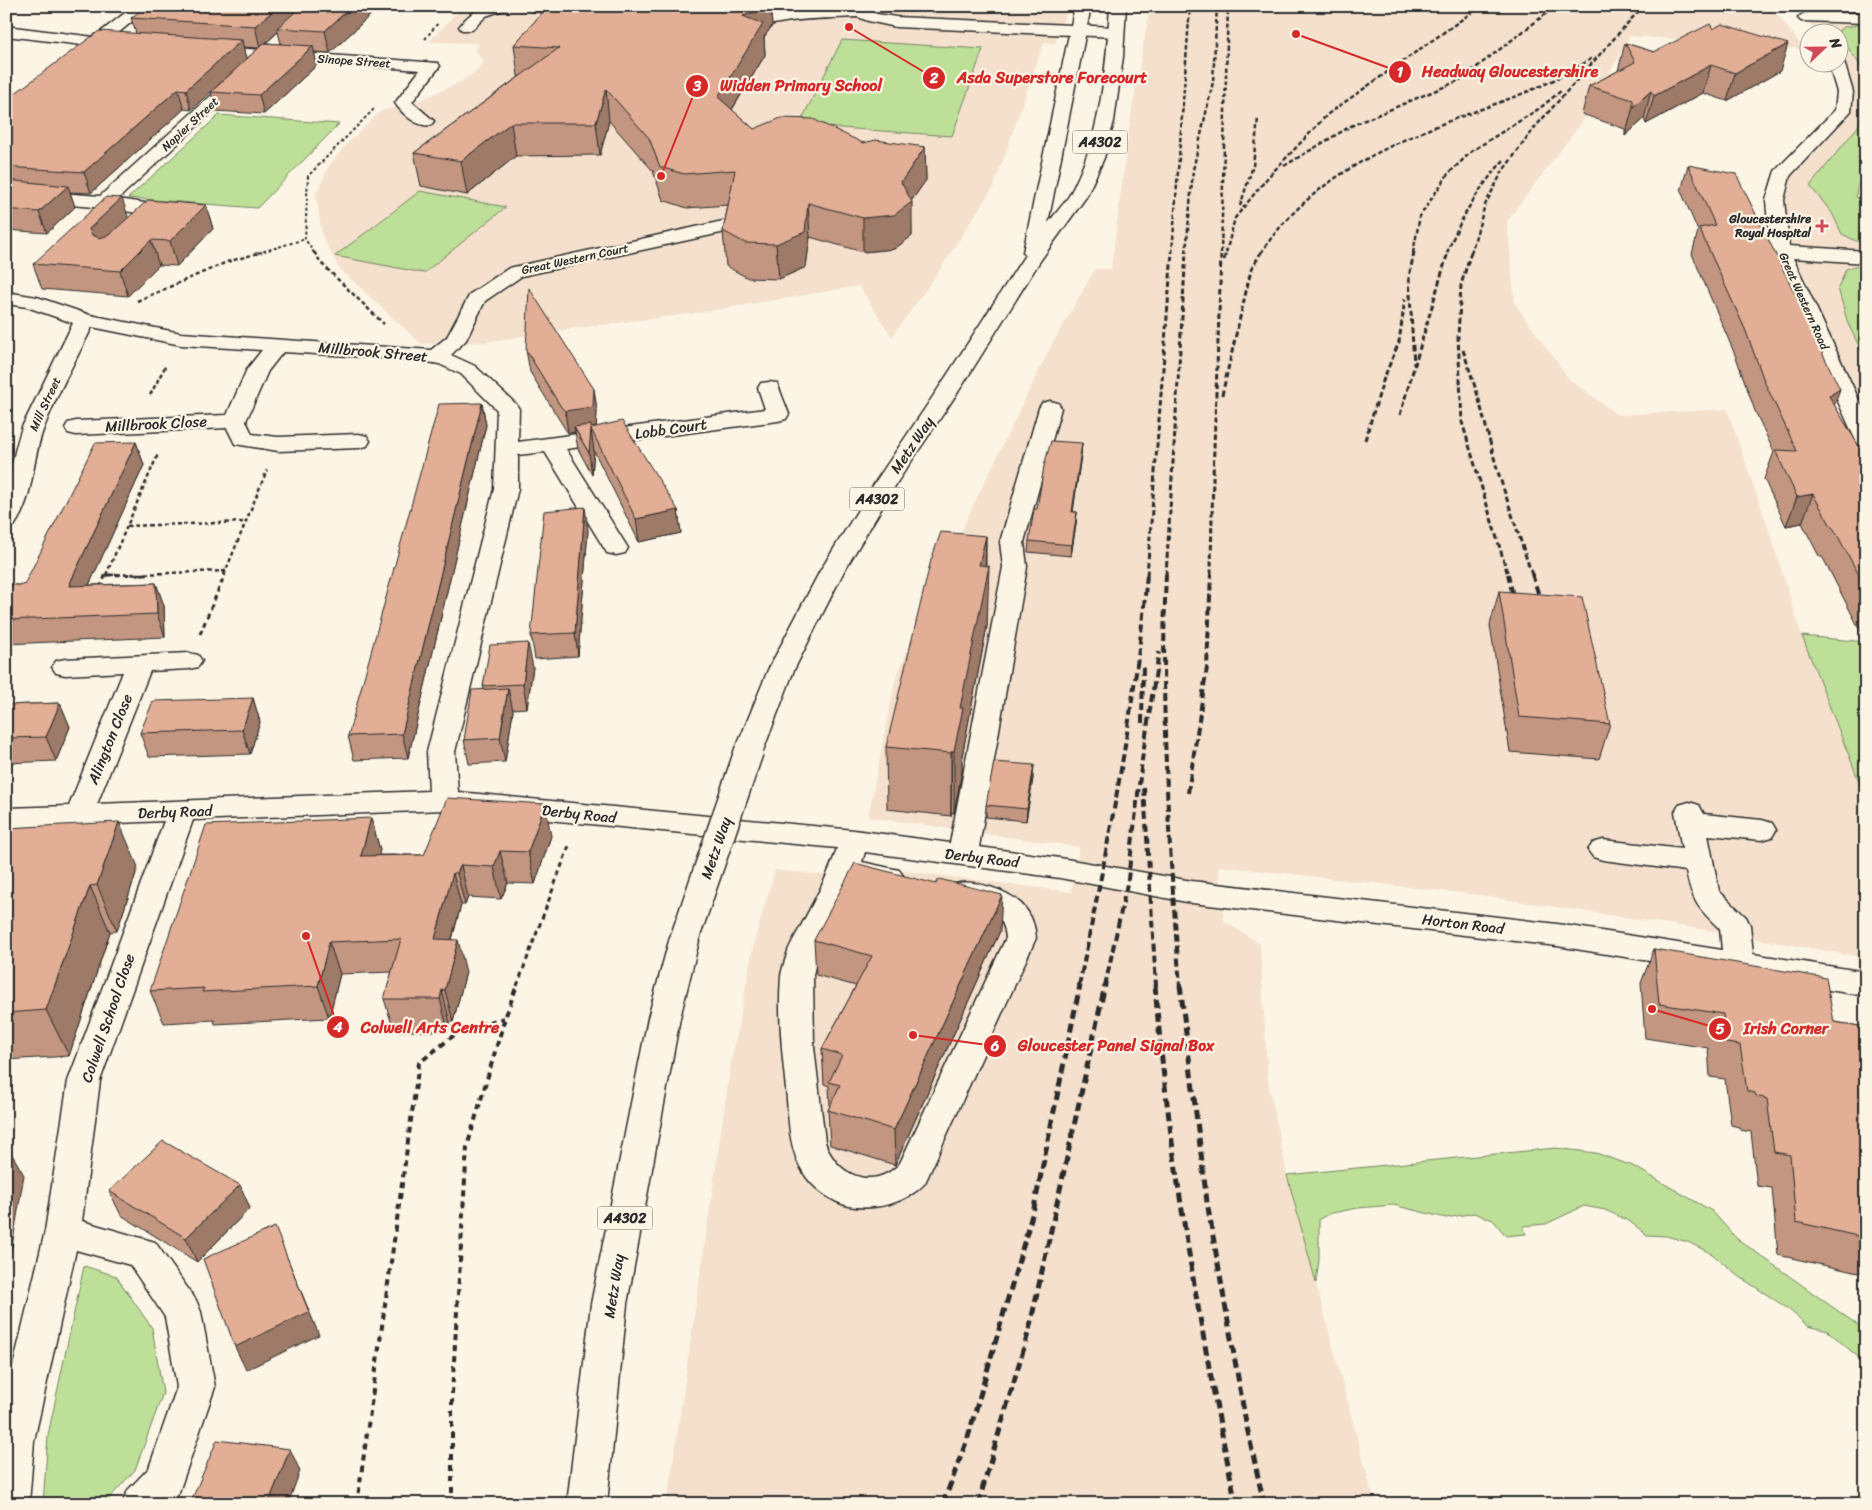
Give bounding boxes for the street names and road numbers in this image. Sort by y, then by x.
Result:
street label: Sinope Street [317,47,391,75]
street label: Napier Street [156,91,224,157]
road number: A4302 [1072,130,1128,154]
street label: Great Western Court [519,237,631,281]
street label: Great Western Road [1773,249,1836,355]
street label: Millbrook Street [317,334,429,370]
street label: Mill Street [23,373,67,435]
street label: Millbrook Close [104,408,208,440]
street label: Lobb Court [633,411,709,447]
street label: Metz Way [883,411,941,479]
road number: A4302 [850,488,904,510]
street label: Alington Close [80,689,140,789]
street label: Derby Road [541,797,619,831]
street label: Derby Road [137,798,214,826]
street label: Metz Way [693,813,739,883]
street label: Derby Road [943,841,1022,876]
street label: Horton Road [1420,906,1507,942]
street label: Colwell School Close [74,950,142,1086]
road number: A4302 [598,1206,652,1230]
street label: Metz Way [596,1252,632,1320]

